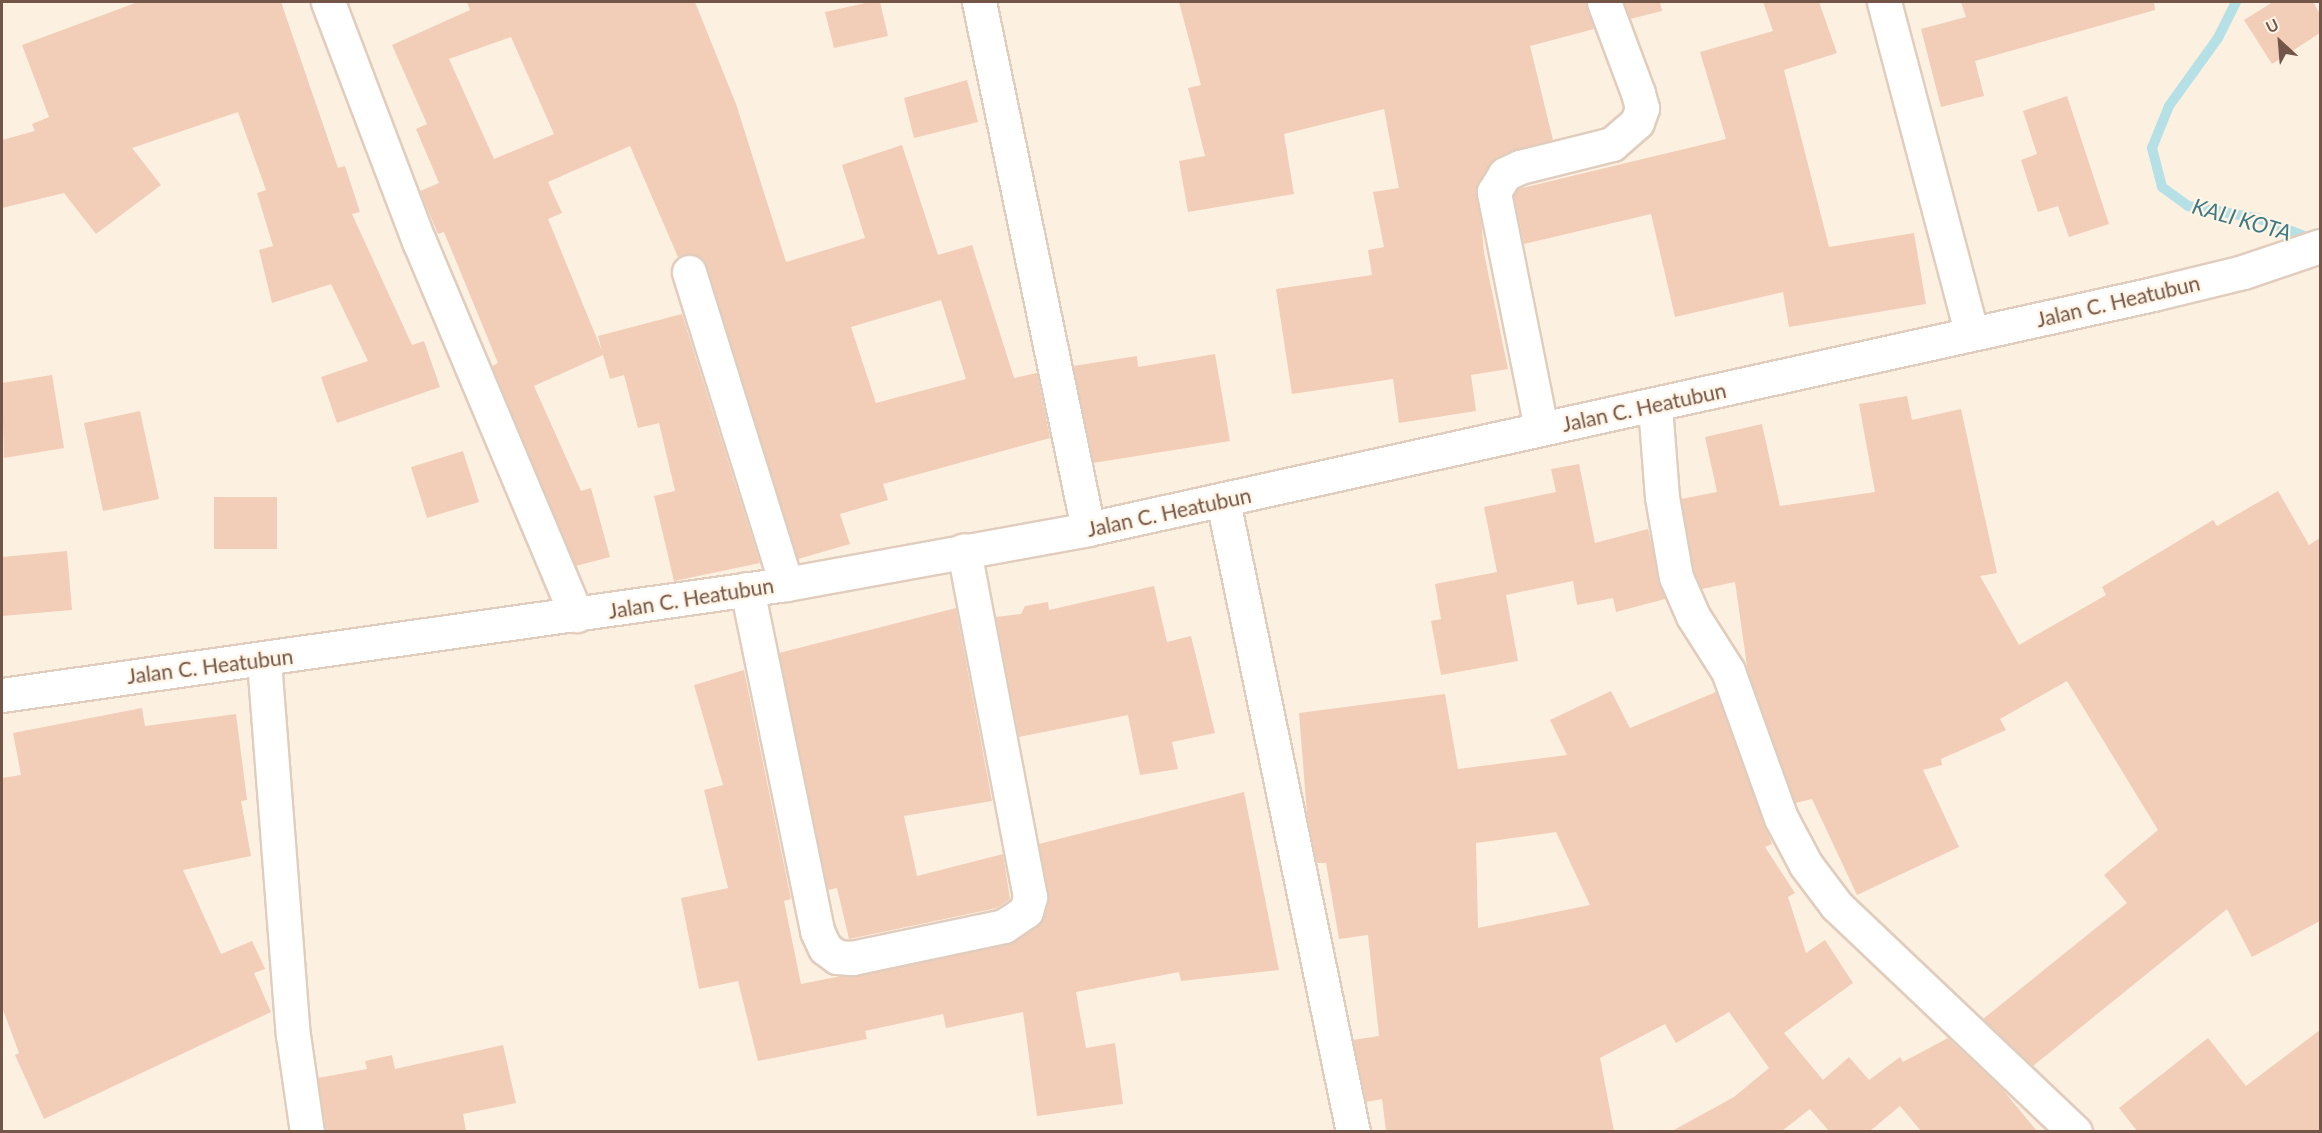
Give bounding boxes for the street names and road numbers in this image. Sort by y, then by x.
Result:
street label: Jalan C. Heatubun [2034,270,2202,332]
street label: Jalan C. Heatubun [1560,377,1728,437]
street label: Jalan C. Heatubun [1085,482,1253,542]
street label: Jalan C. Heatubun [606,572,776,624]
street label: Jalan C. Heatubun [125,643,295,689]

